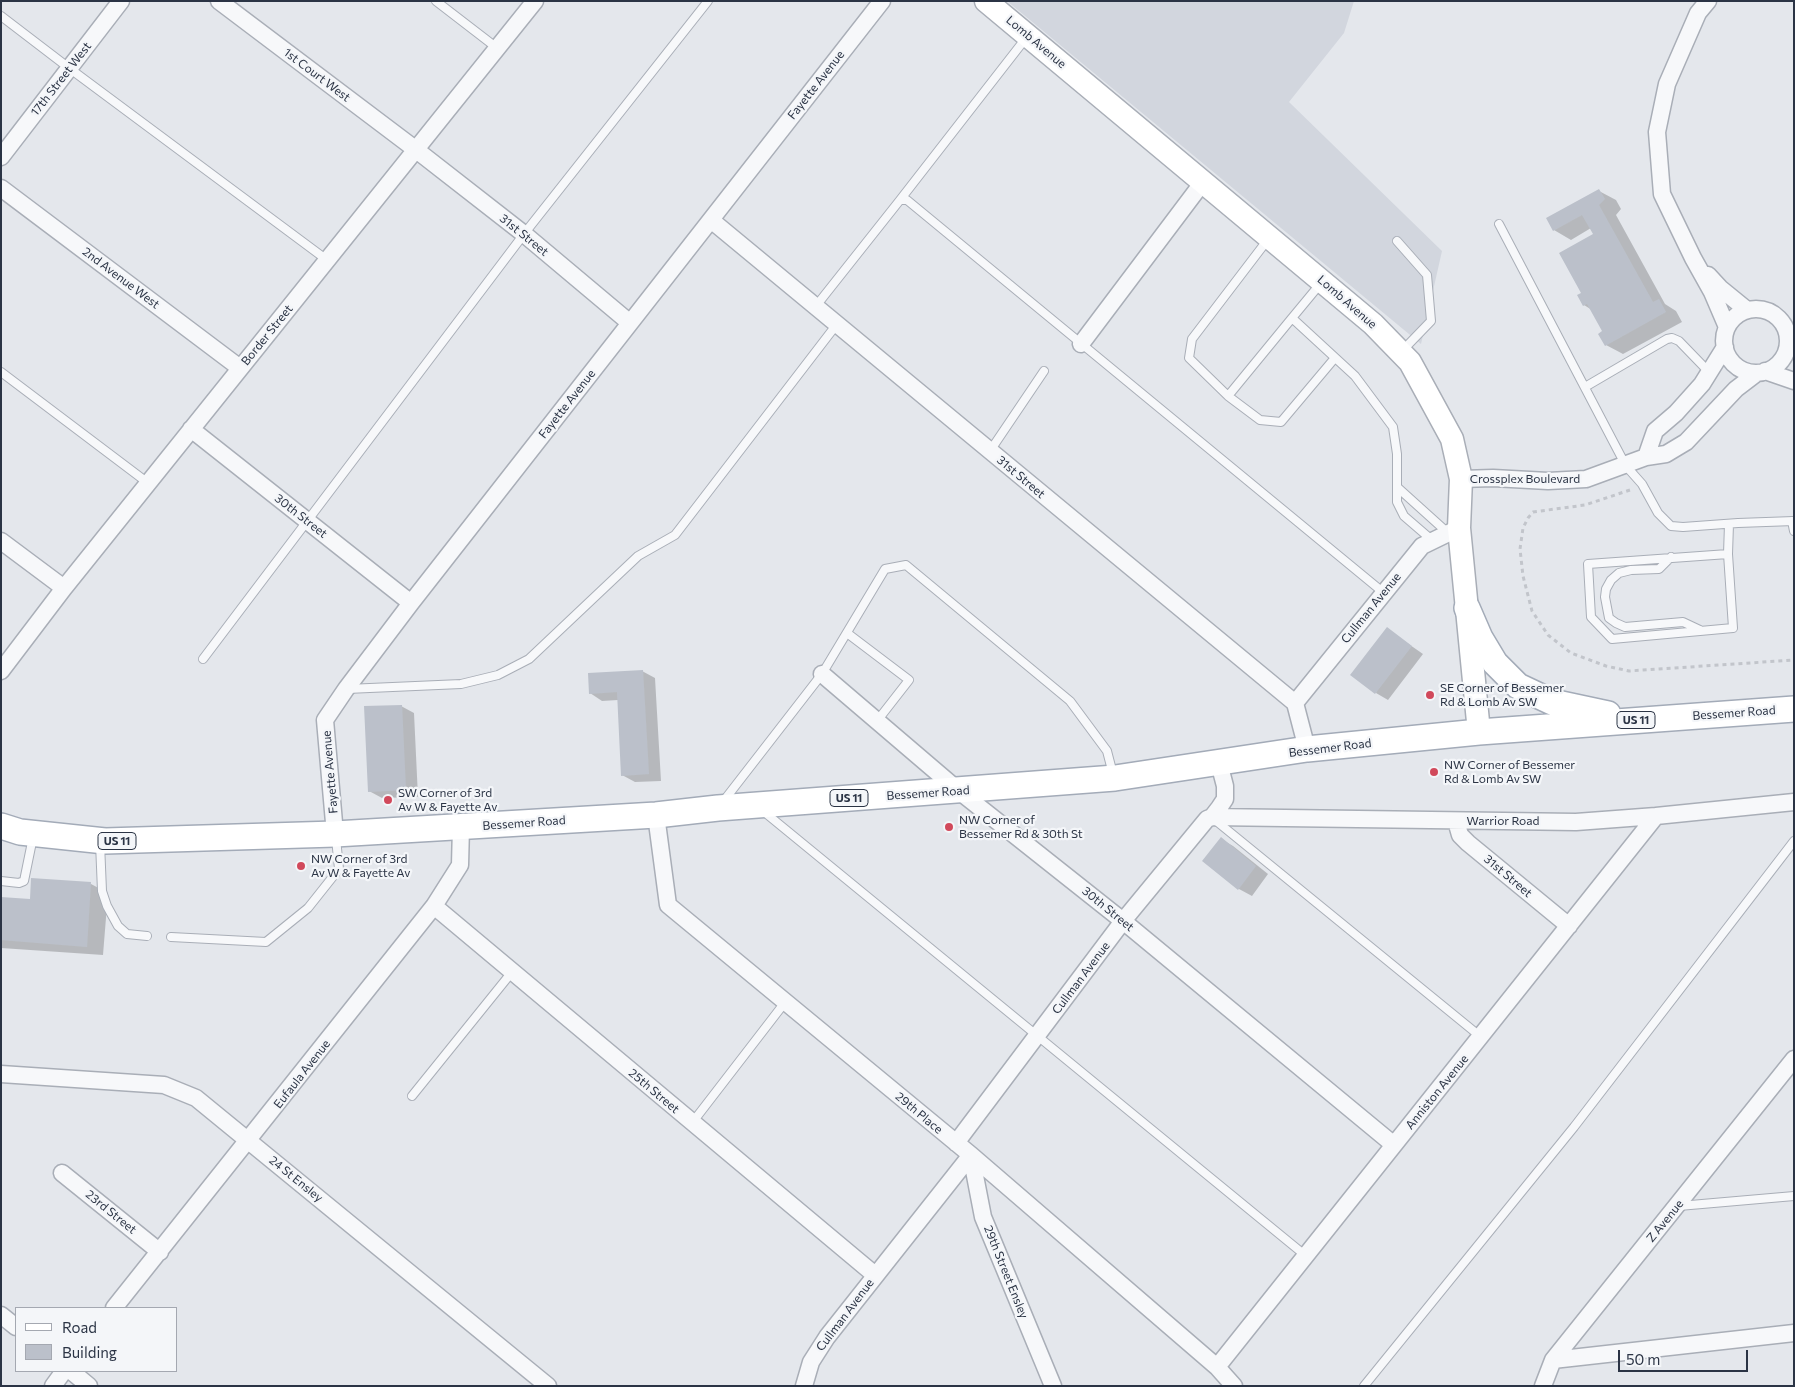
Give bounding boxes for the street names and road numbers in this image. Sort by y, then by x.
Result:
street label: Lomb Avenue [1003,13,1069,71]
street label: 17th Street West [28,39,94,119]
street label: 1st Court West [281,45,353,105]
street label: Fayette Avenue [785,48,847,122]
street label: 31st Street [497,211,551,259]
street label: 2nd Avenue West [79,244,163,312]
street label: Lomb Avenue [1314,272,1380,332]
street label: Border Street [238,302,296,368]
street label: Fayette Avenue [536,367,598,441]
street label: 31st Street [994,453,1048,501]
street label: Crossplex Boulevard [1470,472,1580,486]
street label: 30th Street [272,491,330,541]
street label: Cullman Avenue [1338,570,1404,646]
street label: Bessemer Road [1692,703,1776,723]
road number: US 11 [1617,712,1655,728]
street label: Fayette Avenue [319,730,341,814]
street label: Bessemer Road [1288,736,1372,760]
street label: Bessemer Road [886,783,970,803]
road number: US 11 [830,790,868,806]
street label: Bessemer Road [482,813,566,833]
street label: Warrior Road [1467,814,1539,828]
road number: US 11 [98,832,136,849]
street label: 31st Street [1481,852,1535,900]
street label: 30th Street [1079,884,1137,934]
street label: Cullman Avenue [1049,939,1113,1017]
street label: Eufaula Avenue [271,1037,333,1111]
street label: Anniston Avenue [1403,1052,1471,1132]
street label: 25th Street [626,1066,682,1116]
street label: 29th Place [892,1089,946,1137]
street label: 24 St Ensley [266,1153,326,1205]
street label: 23rd Street [83,1187,139,1237]
street label: Z Avenue [1644,1197,1686,1245]
street label: 29th Street Ensley [981,1223,1031,1321]
street label: Cullman Avenue [813,1276,877,1354]

